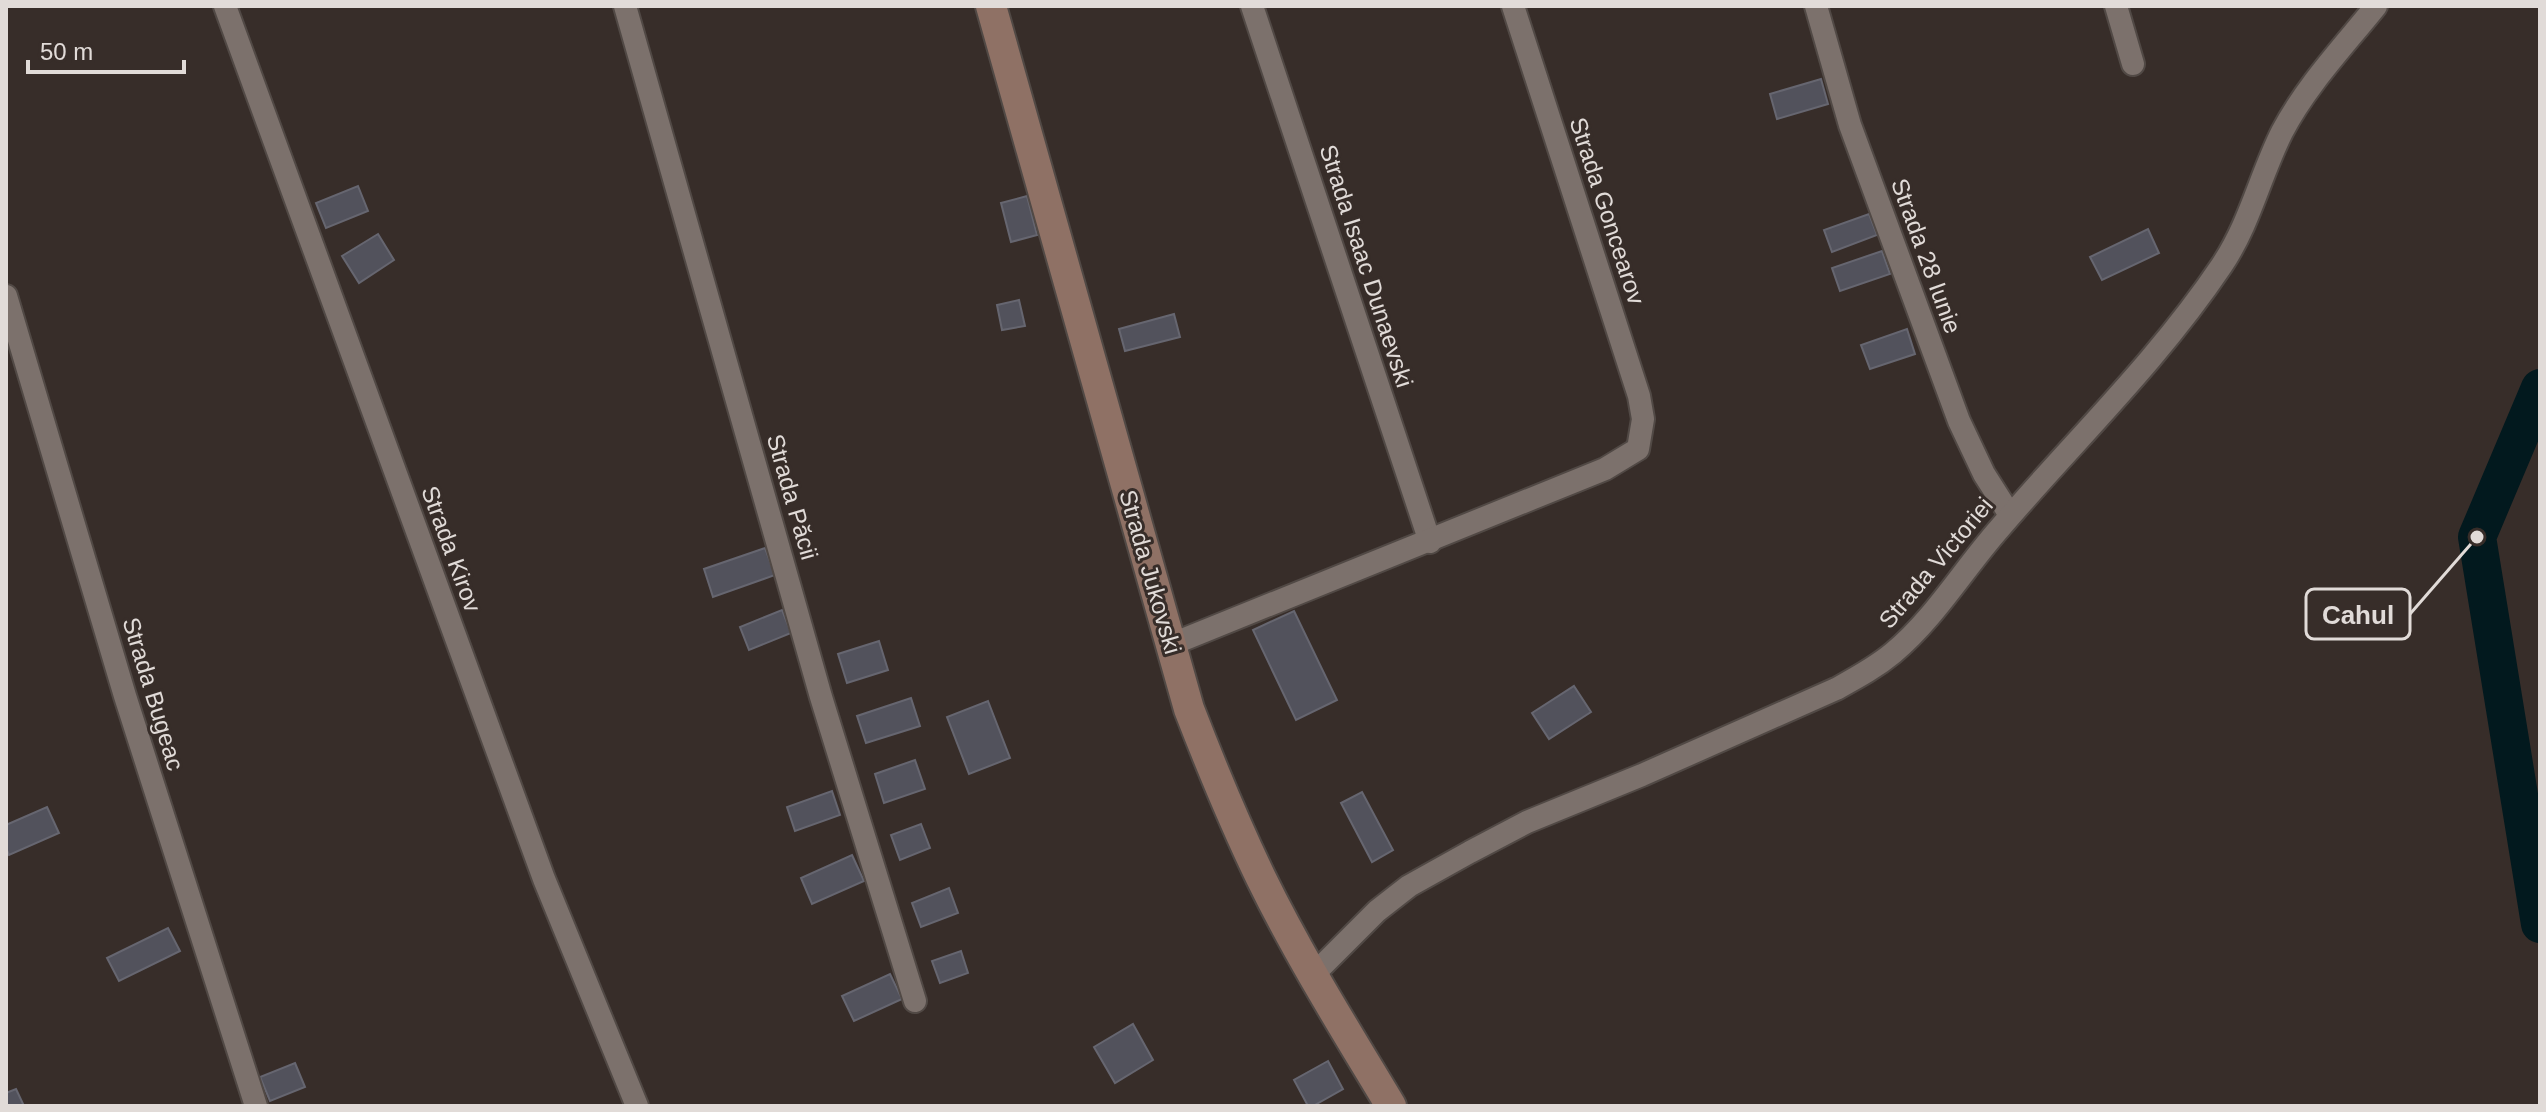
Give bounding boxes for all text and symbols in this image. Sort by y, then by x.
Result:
scale bar [28,24,184,74]
text: 50 m [40,38,93,65]
street label: Strada Goncearov [1565,114,1650,308]
street label: Strada Isaac Dunaevski [1314,141,1418,391]
street label: Strada 28 Iunie [1886,175,1967,337]
street label: Strada Păcii [762,431,823,563]
street label: Strada Kirov [416,482,487,615]
street label: Strada Jukovski [1114,487,1187,657]
street label: Strada Victoriei [1873,492,1998,634]
callout: Cahul [2306,589,2410,639]
text: Cahul [2322,600,2394,630]
street label: Strada Bugeac [117,614,190,774]

